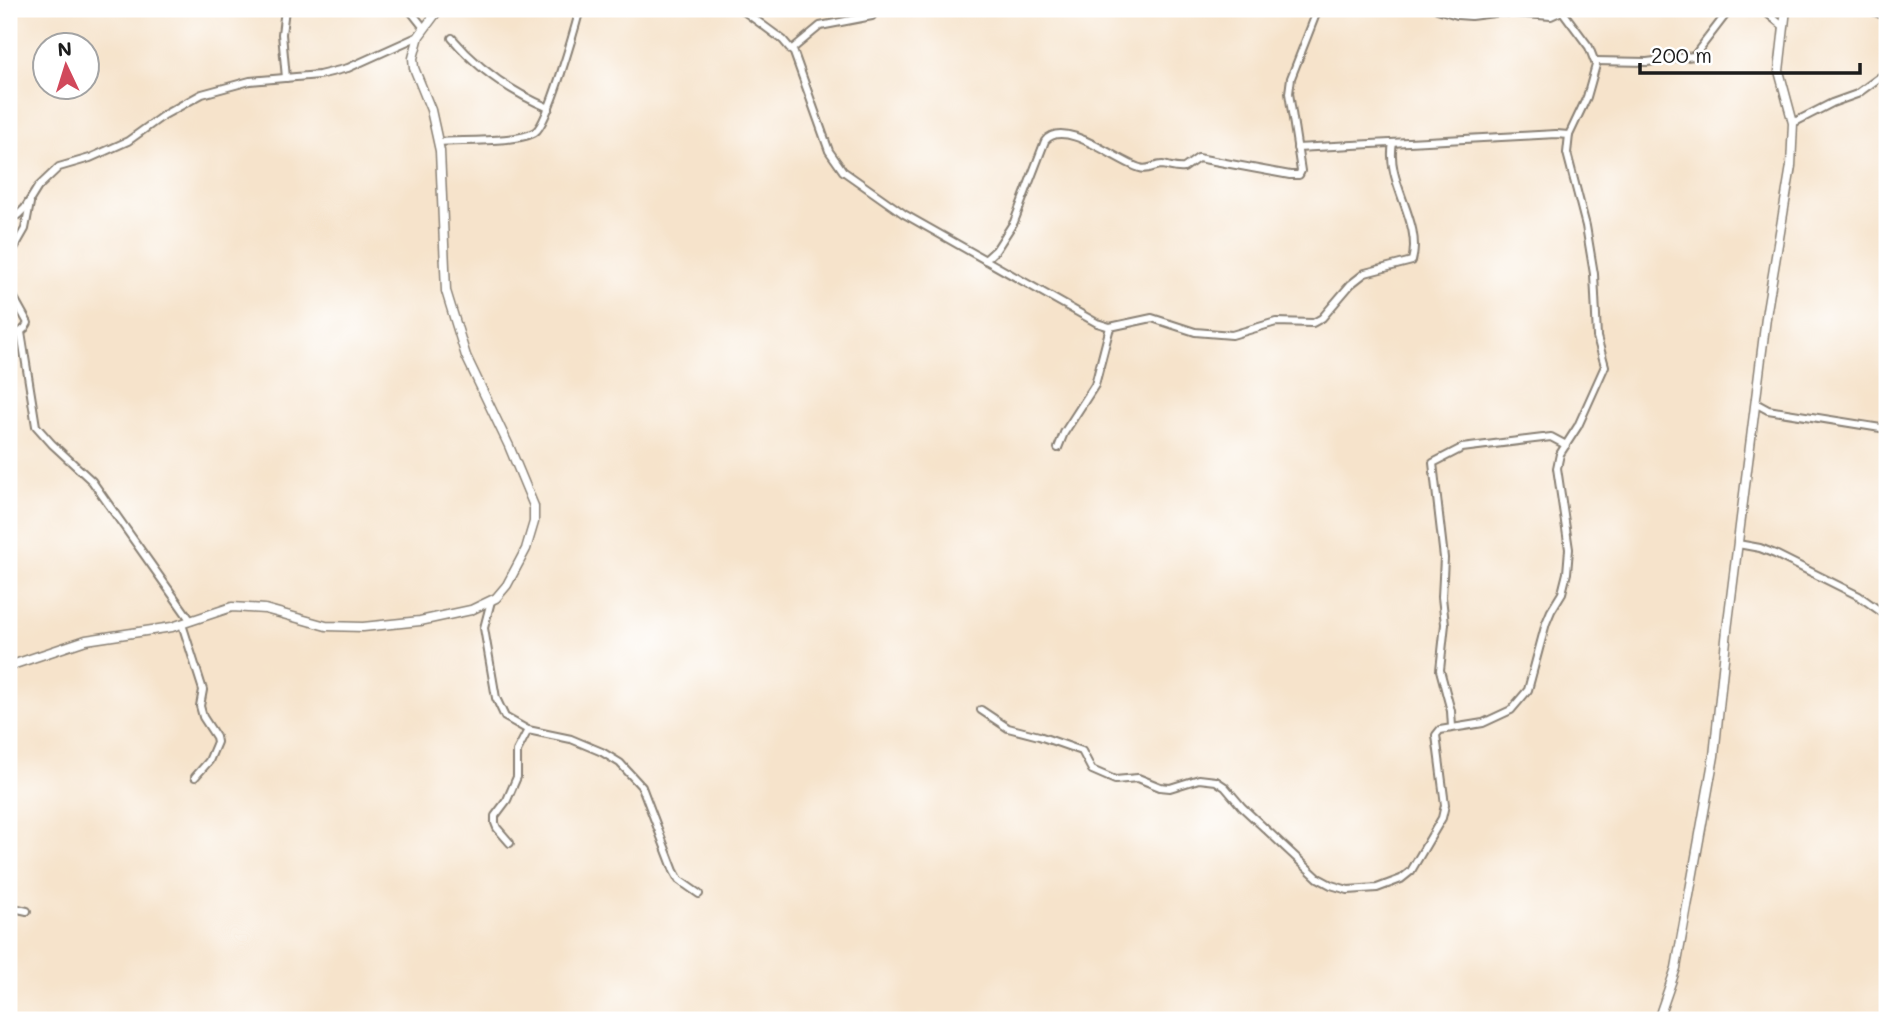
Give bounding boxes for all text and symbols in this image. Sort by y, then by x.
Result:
north arrow [32,32,102,102]
scale bar [1640,32,1861,76]
text: N [57,36,73,62]
text: 200 m [1651,41,1712,68]

